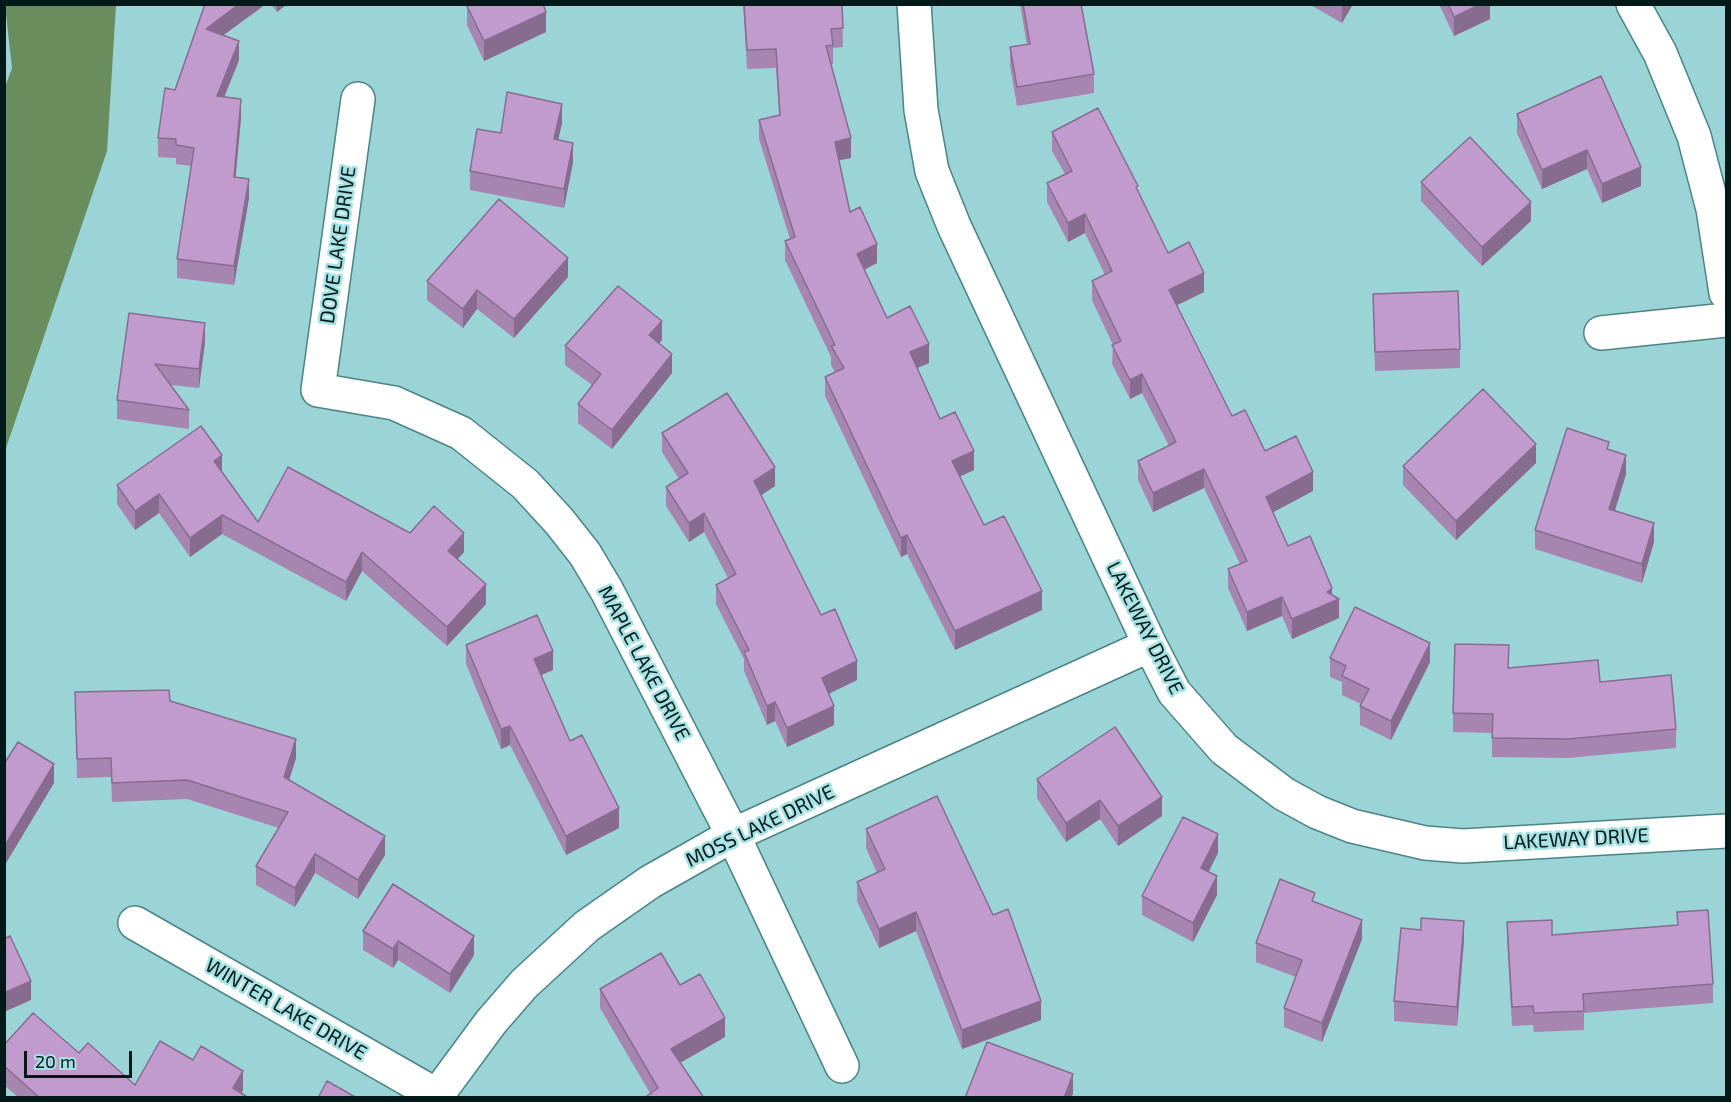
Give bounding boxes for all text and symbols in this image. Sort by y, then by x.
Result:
street label: DOVE LAKE DRIVE [315,165,361,325]
street label: LAKEWAY DRIVE [1101,558,1189,698]
street label: MAPLE LAKE DRIVE [593,581,695,745]
street label: MOSS LAKE DRIVE [682,780,838,872]
street label: LAKEWAY DRIVE [1503,823,1649,855]
street label: WINTER LAKE DRIVE [201,953,371,1065]
scale bar [27,1039,135,1077]
text: 20 m [35,1050,76,1072]

